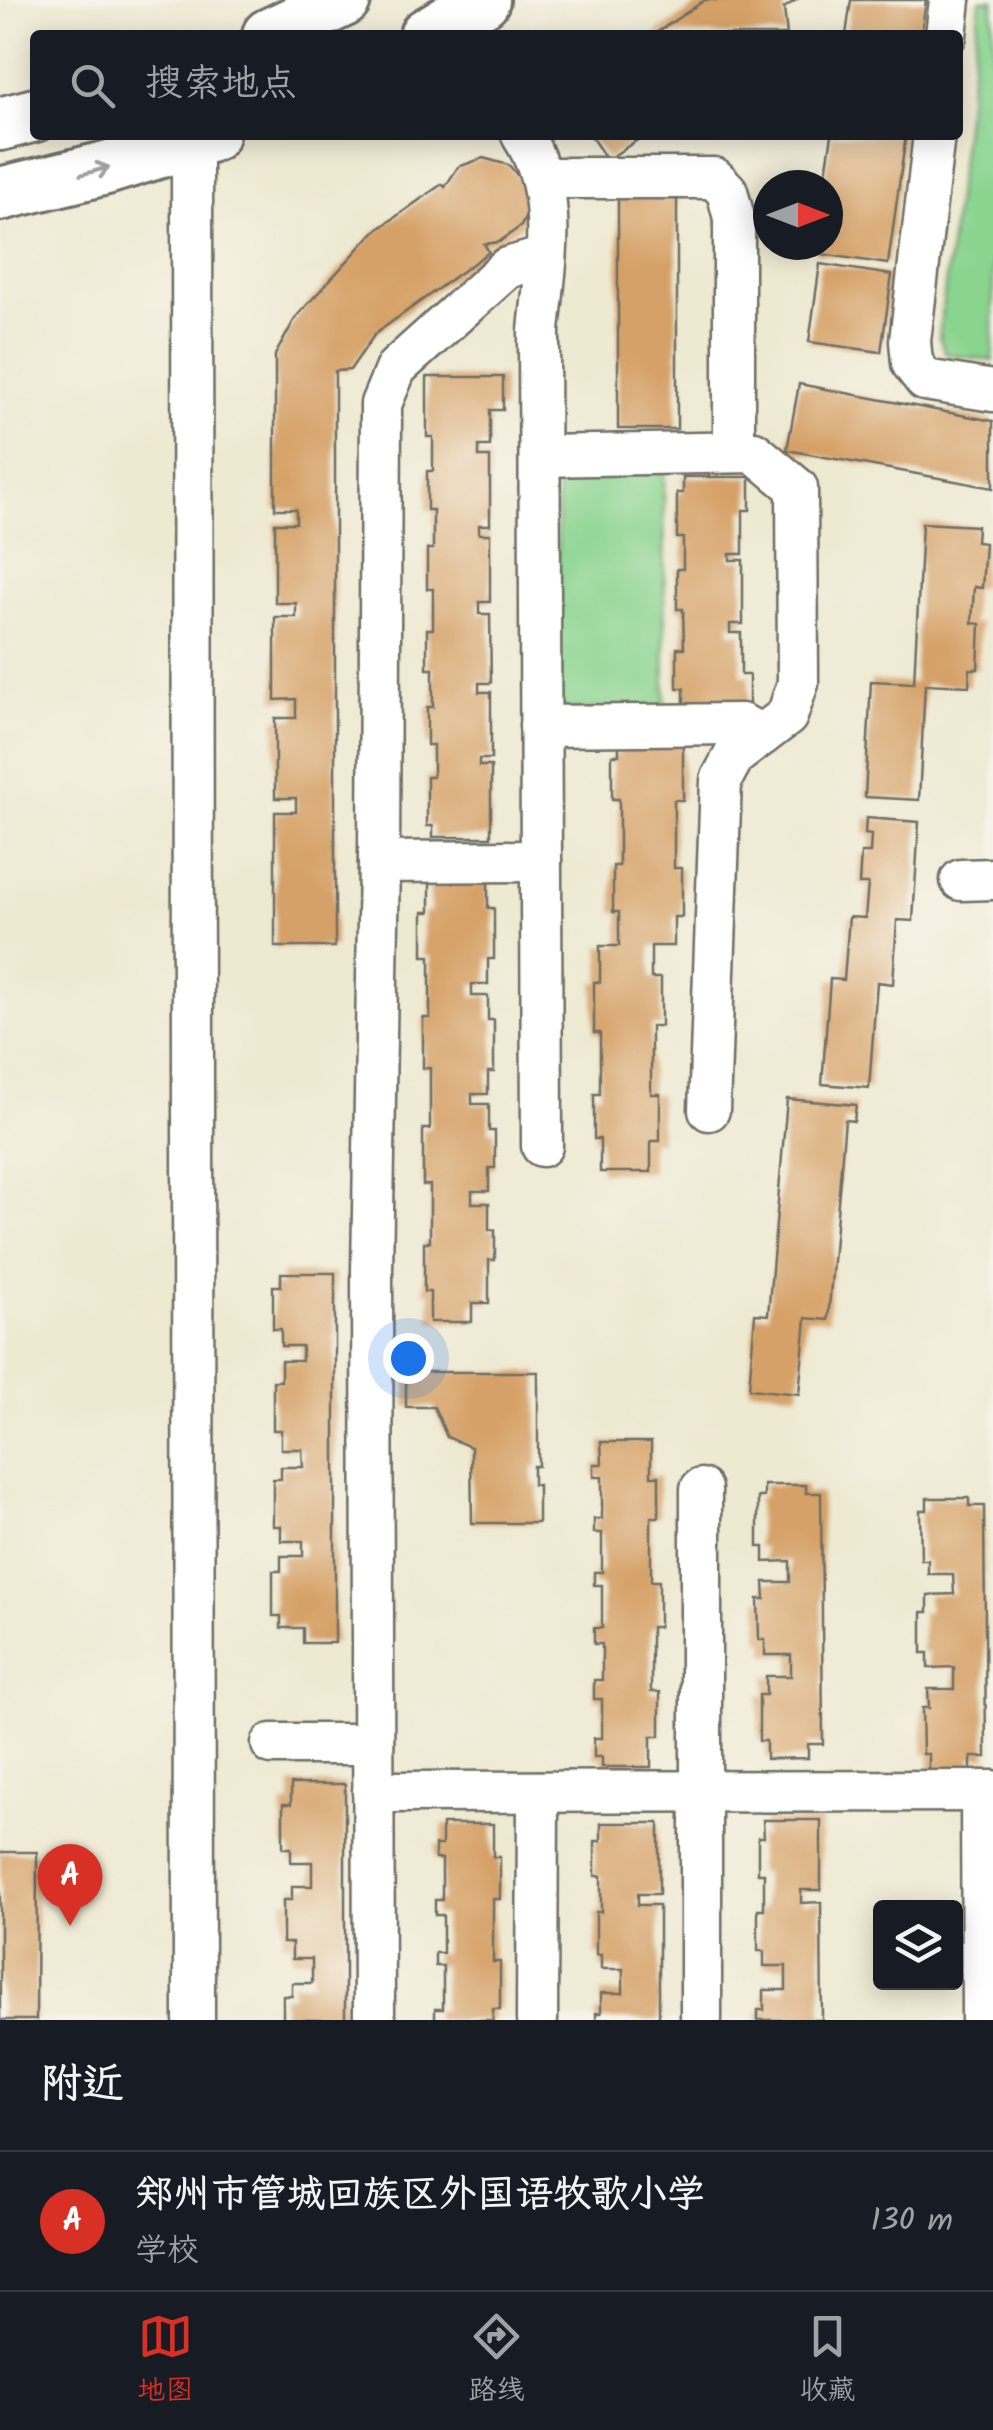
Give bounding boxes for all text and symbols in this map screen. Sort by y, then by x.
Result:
search box [30,30,963,140]
text: 搜索地点 [145,55,297,115]
icon: search [65,58,120,113]
one-way arrow [79,161,110,180]
north arrow [753,170,843,260]
your location [383,1333,434,1384]
pin: A [38,1844,102,1926]
map controls [873,1900,963,1990]
button: layers [873,1900,963,1990]
text: 附近 [40,2052,124,2119]
text: 郑州市管城回族区外国语牧歌小学 [135,2166,705,2226]
text: A [62,2196,83,2247]
text: 130 m [870,2196,953,2247]
text: 学校 [135,2226,199,2277]
tab: 地图 [137,2309,194,2414]
tab: 路线 [468,2309,525,2414]
tab: 收藏 [799,2309,856,2414]

